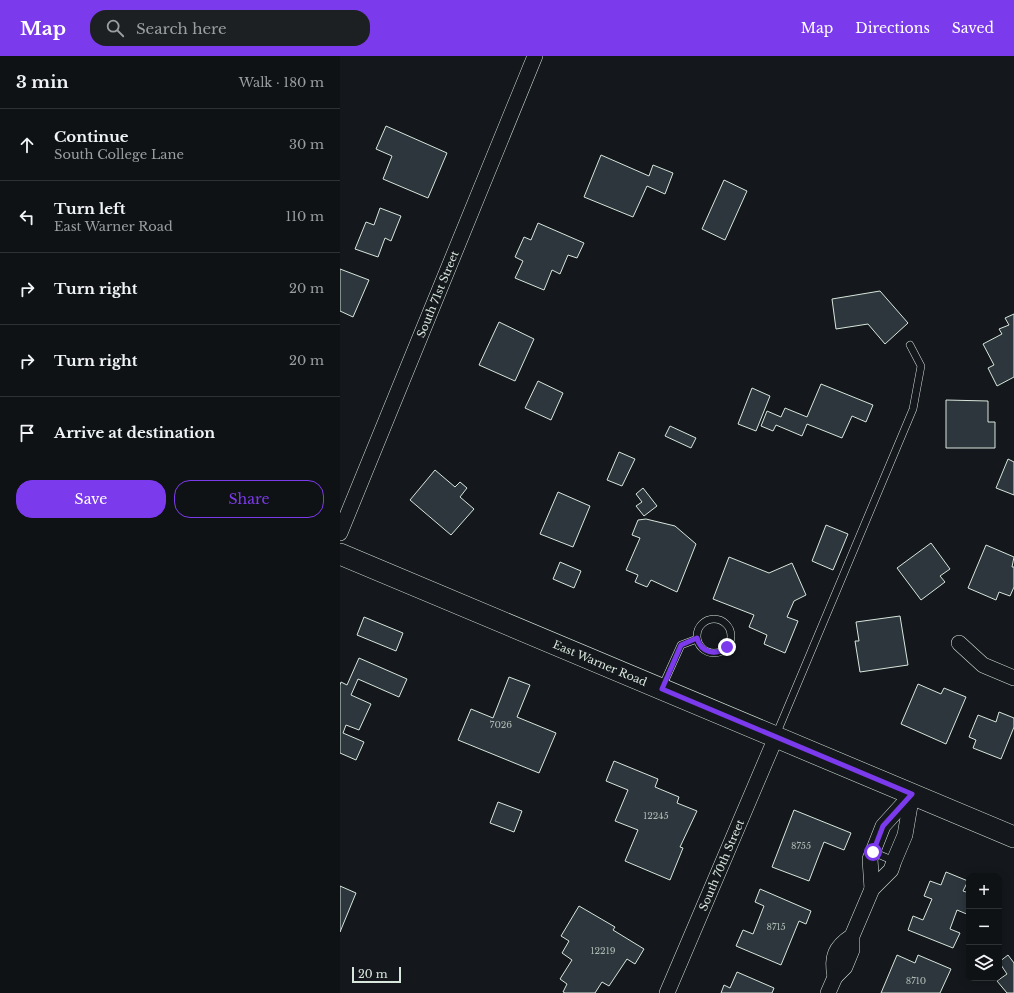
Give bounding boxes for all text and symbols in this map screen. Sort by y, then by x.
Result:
search box [90,10,370,46]
text: Map [20,17,66,40]
icon: search [104,17,126,39]
text: Search here [136,19,227,38]
text: Map [801,19,833,37]
text: Directions [855,19,930,37]
text: Saved [952,19,994,37]
text: 3 min [16,72,69,93]
text: Walk · 180 m [239,74,324,91]
text: Continue [54,127,129,146]
icon: ahead [16,134,38,156]
text: 30 m [289,136,324,153]
text: South College Lane [54,146,184,163]
text: Turn left [54,199,125,218]
icon: left [16,206,38,228]
text: 110 m [285,208,324,225]
text: East Warner Road [54,218,173,235]
street label: South 71st Street [414,248,462,340]
icon: right [16,278,38,300]
text: Turn right [54,279,137,298]
text: 20 m [289,280,324,297]
icon: right [16,350,38,372]
text: Turn right [54,351,137,370]
text: 20 m [289,352,324,369]
icon: arrive [16,422,38,444]
text: Arrive at destination [54,423,215,442]
button: Save [16,480,166,518]
button: Share [174,480,324,518]
street label: East Warner Road [551,637,650,689]
route end [718,638,736,656]
house number: 7026 [490,719,512,730]
house number: 12245 [643,810,669,821]
street label: South 70th Street [696,816,747,913]
house number: 8755 [791,840,811,851]
route start [864,843,882,861]
map controls [966,873,1002,981]
button: + [966,873,1002,909]
button: − [966,909,1002,945]
house number: 8715 [766,921,786,932]
house number: 12219 [591,945,616,956]
button: layers [966,945,1002,981]
scale bar [352,965,401,984]
text: 20 m [358,967,388,981]
house number: 8710 [906,975,926,986]

